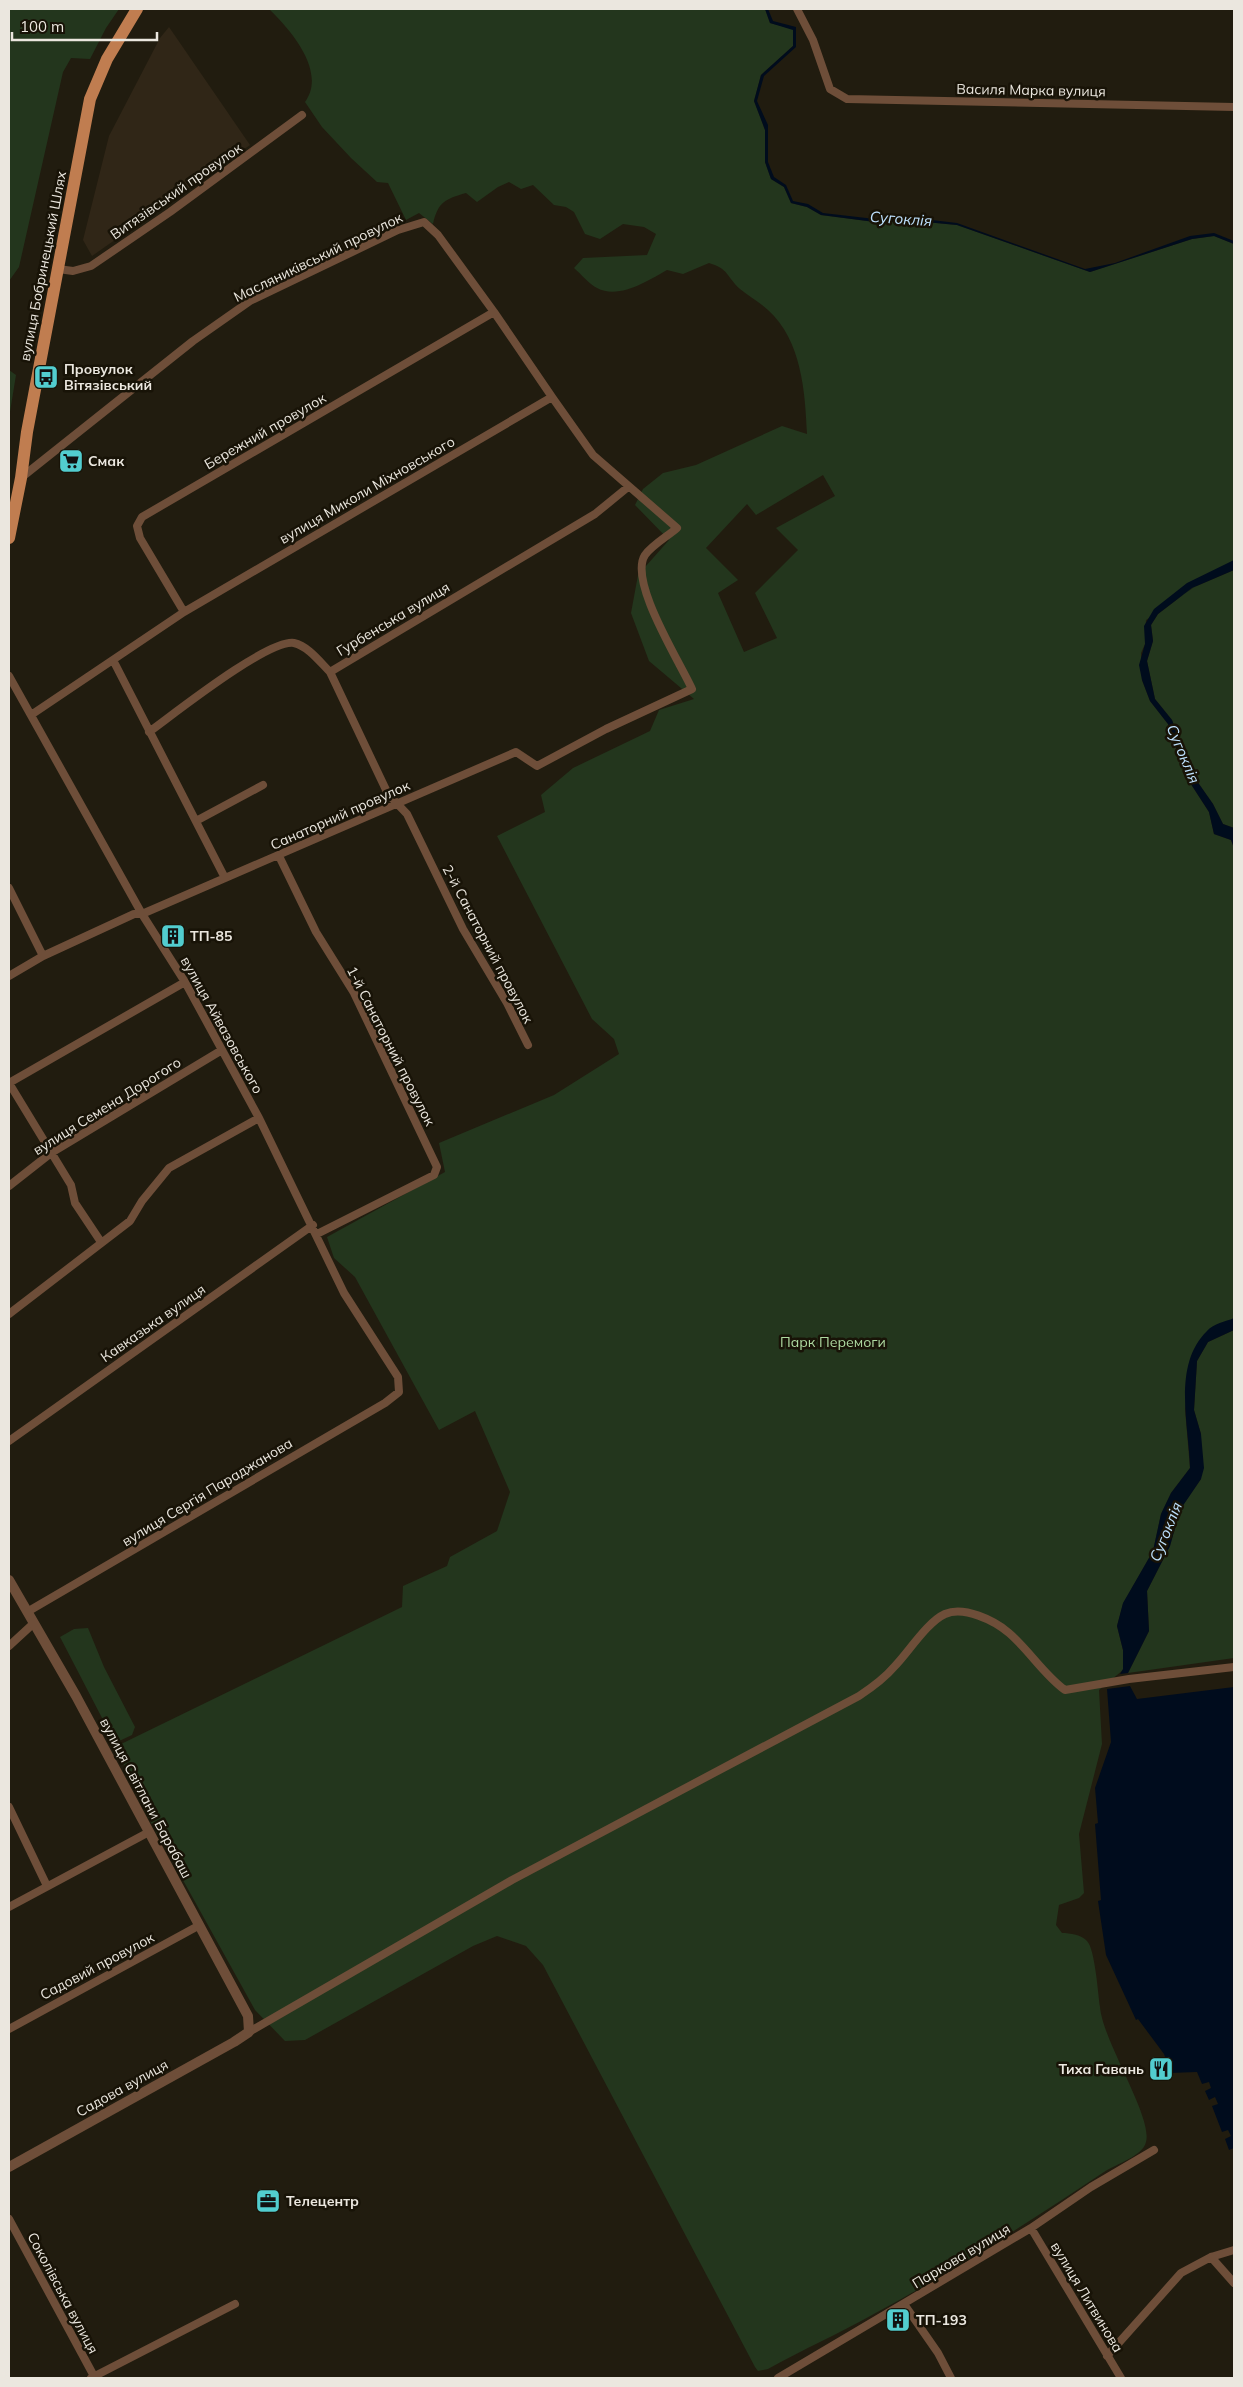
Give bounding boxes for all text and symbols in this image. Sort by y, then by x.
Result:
scale bar [12,10,158,42]
text: 100 m [20,17,64,36]
street label: Василя Марка вулиця [956,80,1106,100]
street label: Витязівський провулок [107,138,246,243]
street label: вулиця Бобринецький Шлях [16,169,70,362]
water label: Сугоклія [869,207,933,230]
street label: Масляниківський провулок [231,208,406,306]
place label: Провулок Вітязівський [64,360,152,394]
bus stop icon: Провулок Вітязівський [33,364,59,390]
street label: Бережний провулок [201,389,329,473]
street label: вулиця Миколи Міхновського [276,432,458,548]
supermarket icon: Смак [58,448,84,474]
place label: Смак [88,452,125,470]
street label: Гурбенська вулиця [333,578,453,660]
water label: Сугоклія [1163,721,1204,786]
street label: Санаторний провулок [268,776,413,854]
street label: 2-й Санаторний провулок [439,862,538,1027]
building icon: ТП-85 [160,923,186,949]
place label: ТП-85 [190,927,232,945]
street label: вулиця Айвазовського [177,953,267,1097]
street label: 1-й Санаторний провулок [343,963,439,1129]
street label: вулиця Семена Дорогого [30,1053,184,1159]
street label: Кавказька вулиця [97,1280,209,1366]
park label: Парк Перемоги [780,1333,886,1351]
street label: вулиця Сергія Параджанова [118,1434,296,1550]
water label: Сугоклія [1145,1499,1186,1564]
street label: вулиця Світлани Барабаш [96,1715,196,1881]
street label: Садовий провулок [37,1928,158,2004]
street label: Садова вулиця [73,2055,171,2121]
restaurant icon: Тиха Гавань [1148,2056,1174,2082]
place label: Тиха Гавань [1059,2060,1144,2078]
office icon: Телецентр [255,2188,281,2214]
place label: Телецентр [286,2192,359,2210]
street label: Паркова вулиця [909,2220,1013,2292]
street label: Соколівська вулиця [23,2229,103,2357]
street label: вулиця Литвинова [1047,2238,1127,2356]
building icon: ТП-193 [885,2307,911,2333]
place label: ТП-193 [916,2311,967,2329]

